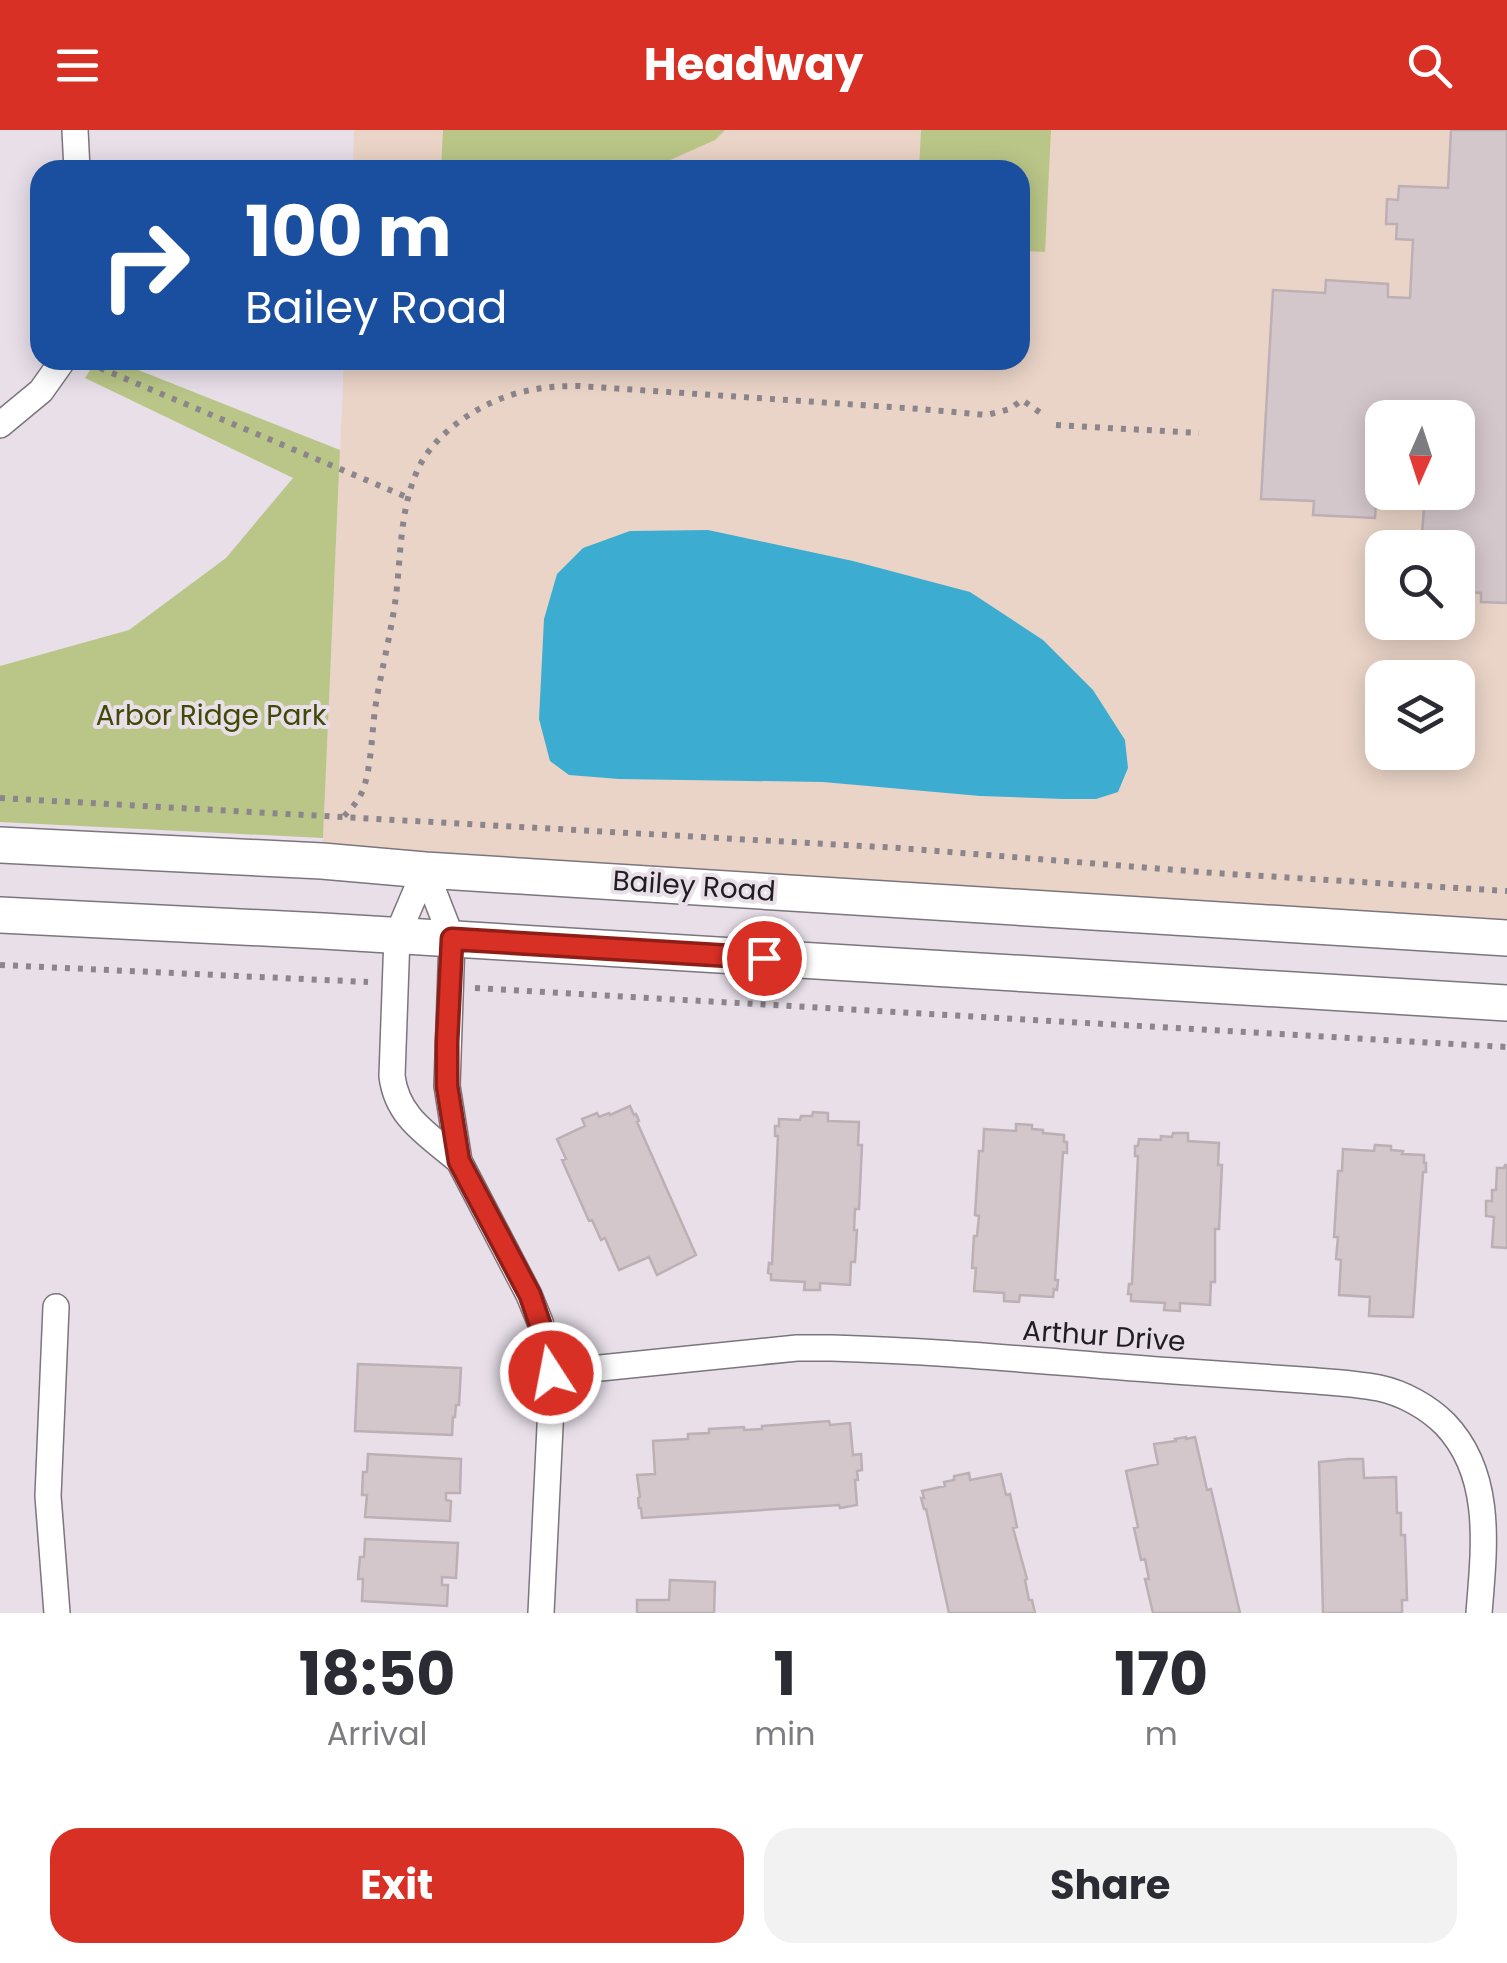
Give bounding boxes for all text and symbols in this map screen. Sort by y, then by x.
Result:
text: Headway [644,33,863,96]
icon: menu [50,38,105,93]
icon: search [1402,38,1457,93]
text: 100 m [245,182,452,281]
icon: right [80,200,210,330]
text: Bailey Road [245,276,507,339]
north arrow [1365,400,1475,510]
map controls [1365,400,1475,770]
button: search [1365,530,1475,640]
button: layers [1365,660,1475,770]
park label: Arbor Ridge Park [96,696,327,735]
street label: Bailey Road [611,861,777,911]
pin [722,916,807,1001]
icon: arrive [737,931,792,986]
street label: Arthur Drive [1021,1311,1187,1361]
position arrow [499,1321,603,1425]
text: 18:50 [299,1632,455,1716]
text: 1 [774,1632,796,1716]
text: 170 [1114,1632,1208,1716]
text: Arrival [327,1711,428,1756]
text: min [754,1711,816,1756]
text: m [1145,1711,1178,1756]
button: Exit [50,1828,744,1943]
button: Share [764,1828,1457,1943]

